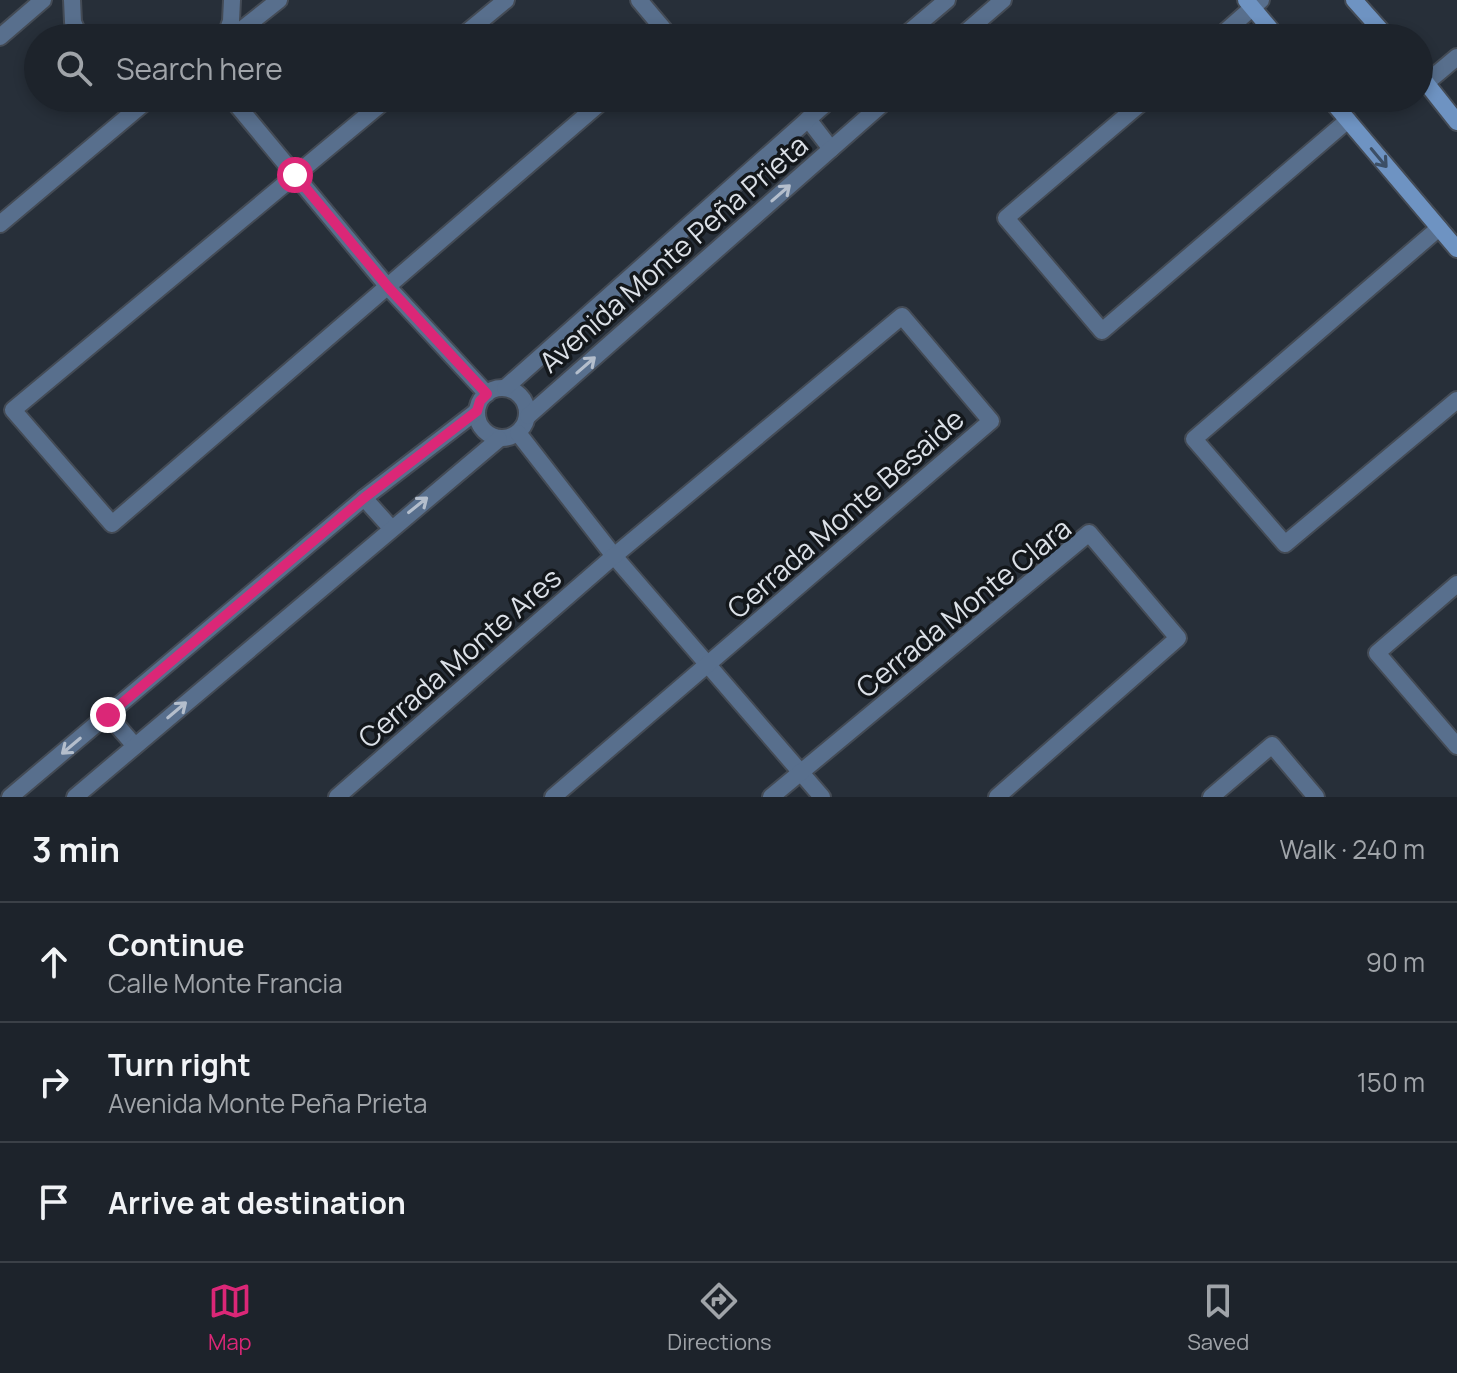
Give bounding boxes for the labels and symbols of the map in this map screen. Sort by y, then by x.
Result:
street label: Avenida Monte Peña Prieta [531,126,815,380]
one-way arrow [1370,147,1388,167]
route start [277,157,313,193]
one-way arrow [771,184,791,202]
one-way arrow [576,356,596,374]
street label: Cerrada Monte Besaide [719,400,971,626]
one-way arrow [407,497,428,514]
street label: Cerrada Monte Clara [848,509,1078,705]
street label: Cerrada Monte Ares [349,558,569,756]
route end [90,697,126,733]
one-way arrow [167,701,187,719]
one-way arrow [62,737,82,755]

